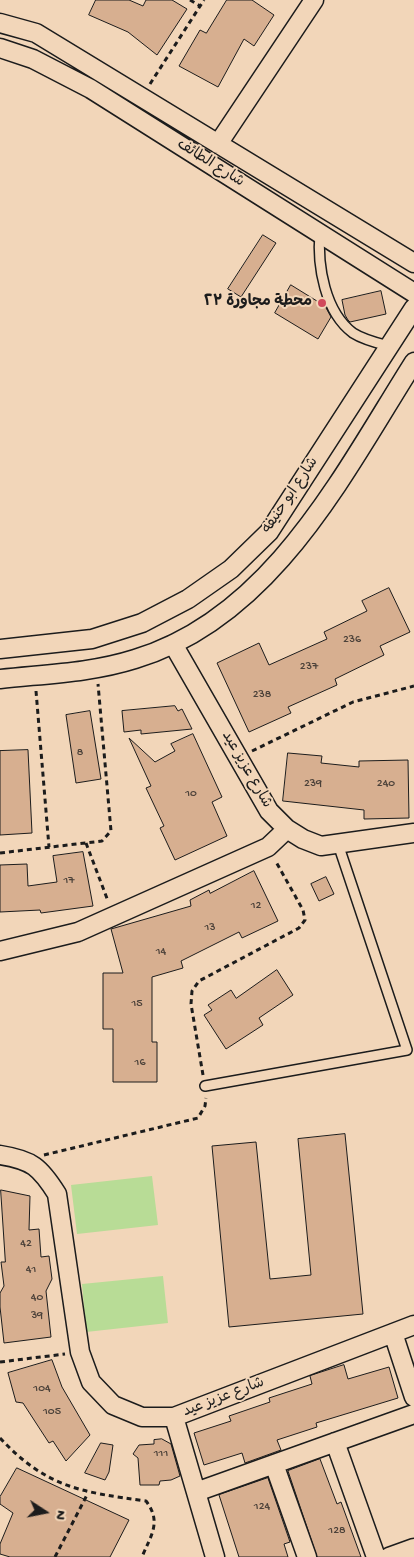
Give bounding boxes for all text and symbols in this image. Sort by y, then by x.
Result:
street label: شارع الطائف [173,136,247,192]
place label: محطة مجاورة ٢٣ [204,294,312,312]
marker: محطة مجاورة ٢٣ [316,297,328,309]
street label: شارع ابو حنيفه [259,454,323,538]
house number: 236 [343,633,361,647]
house number: 237 [300,660,318,674]
house number: 238 [253,688,271,702]
street label: شارع عزيز عيد [217,728,275,812]
house number: 8 [77,746,83,760]
house number: 239 [304,777,322,791]
house number: 240 [377,777,395,791]
house number: 10 [185,787,197,801]
house number: 17 [63,874,75,888]
house number: 12 [251,899,261,913]
house number: 13 [204,921,216,935]
house number: 14 [156,945,166,959]
house number: 15 [131,997,143,1011]
house number: 16 [135,1056,145,1070]
house number: 42 [20,1237,32,1251]
house number: 41 [26,1263,36,1277]
house number: 40 [31,1291,43,1305]
house number: 39 [31,1309,43,1323]
street label: شارع عزيز عيد [181,1374,267,1422]
house number: 104 [33,1382,51,1396]
house number: 105 [43,1405,61,1419]
house number: 111 [154,1447,168,1461]
north arrow [20,1487,70,1537]
house number: 124 [254,1500,270,1514]
text: N [51,1509,69,1521]
house number: 128 [328,1524,346,1538]

